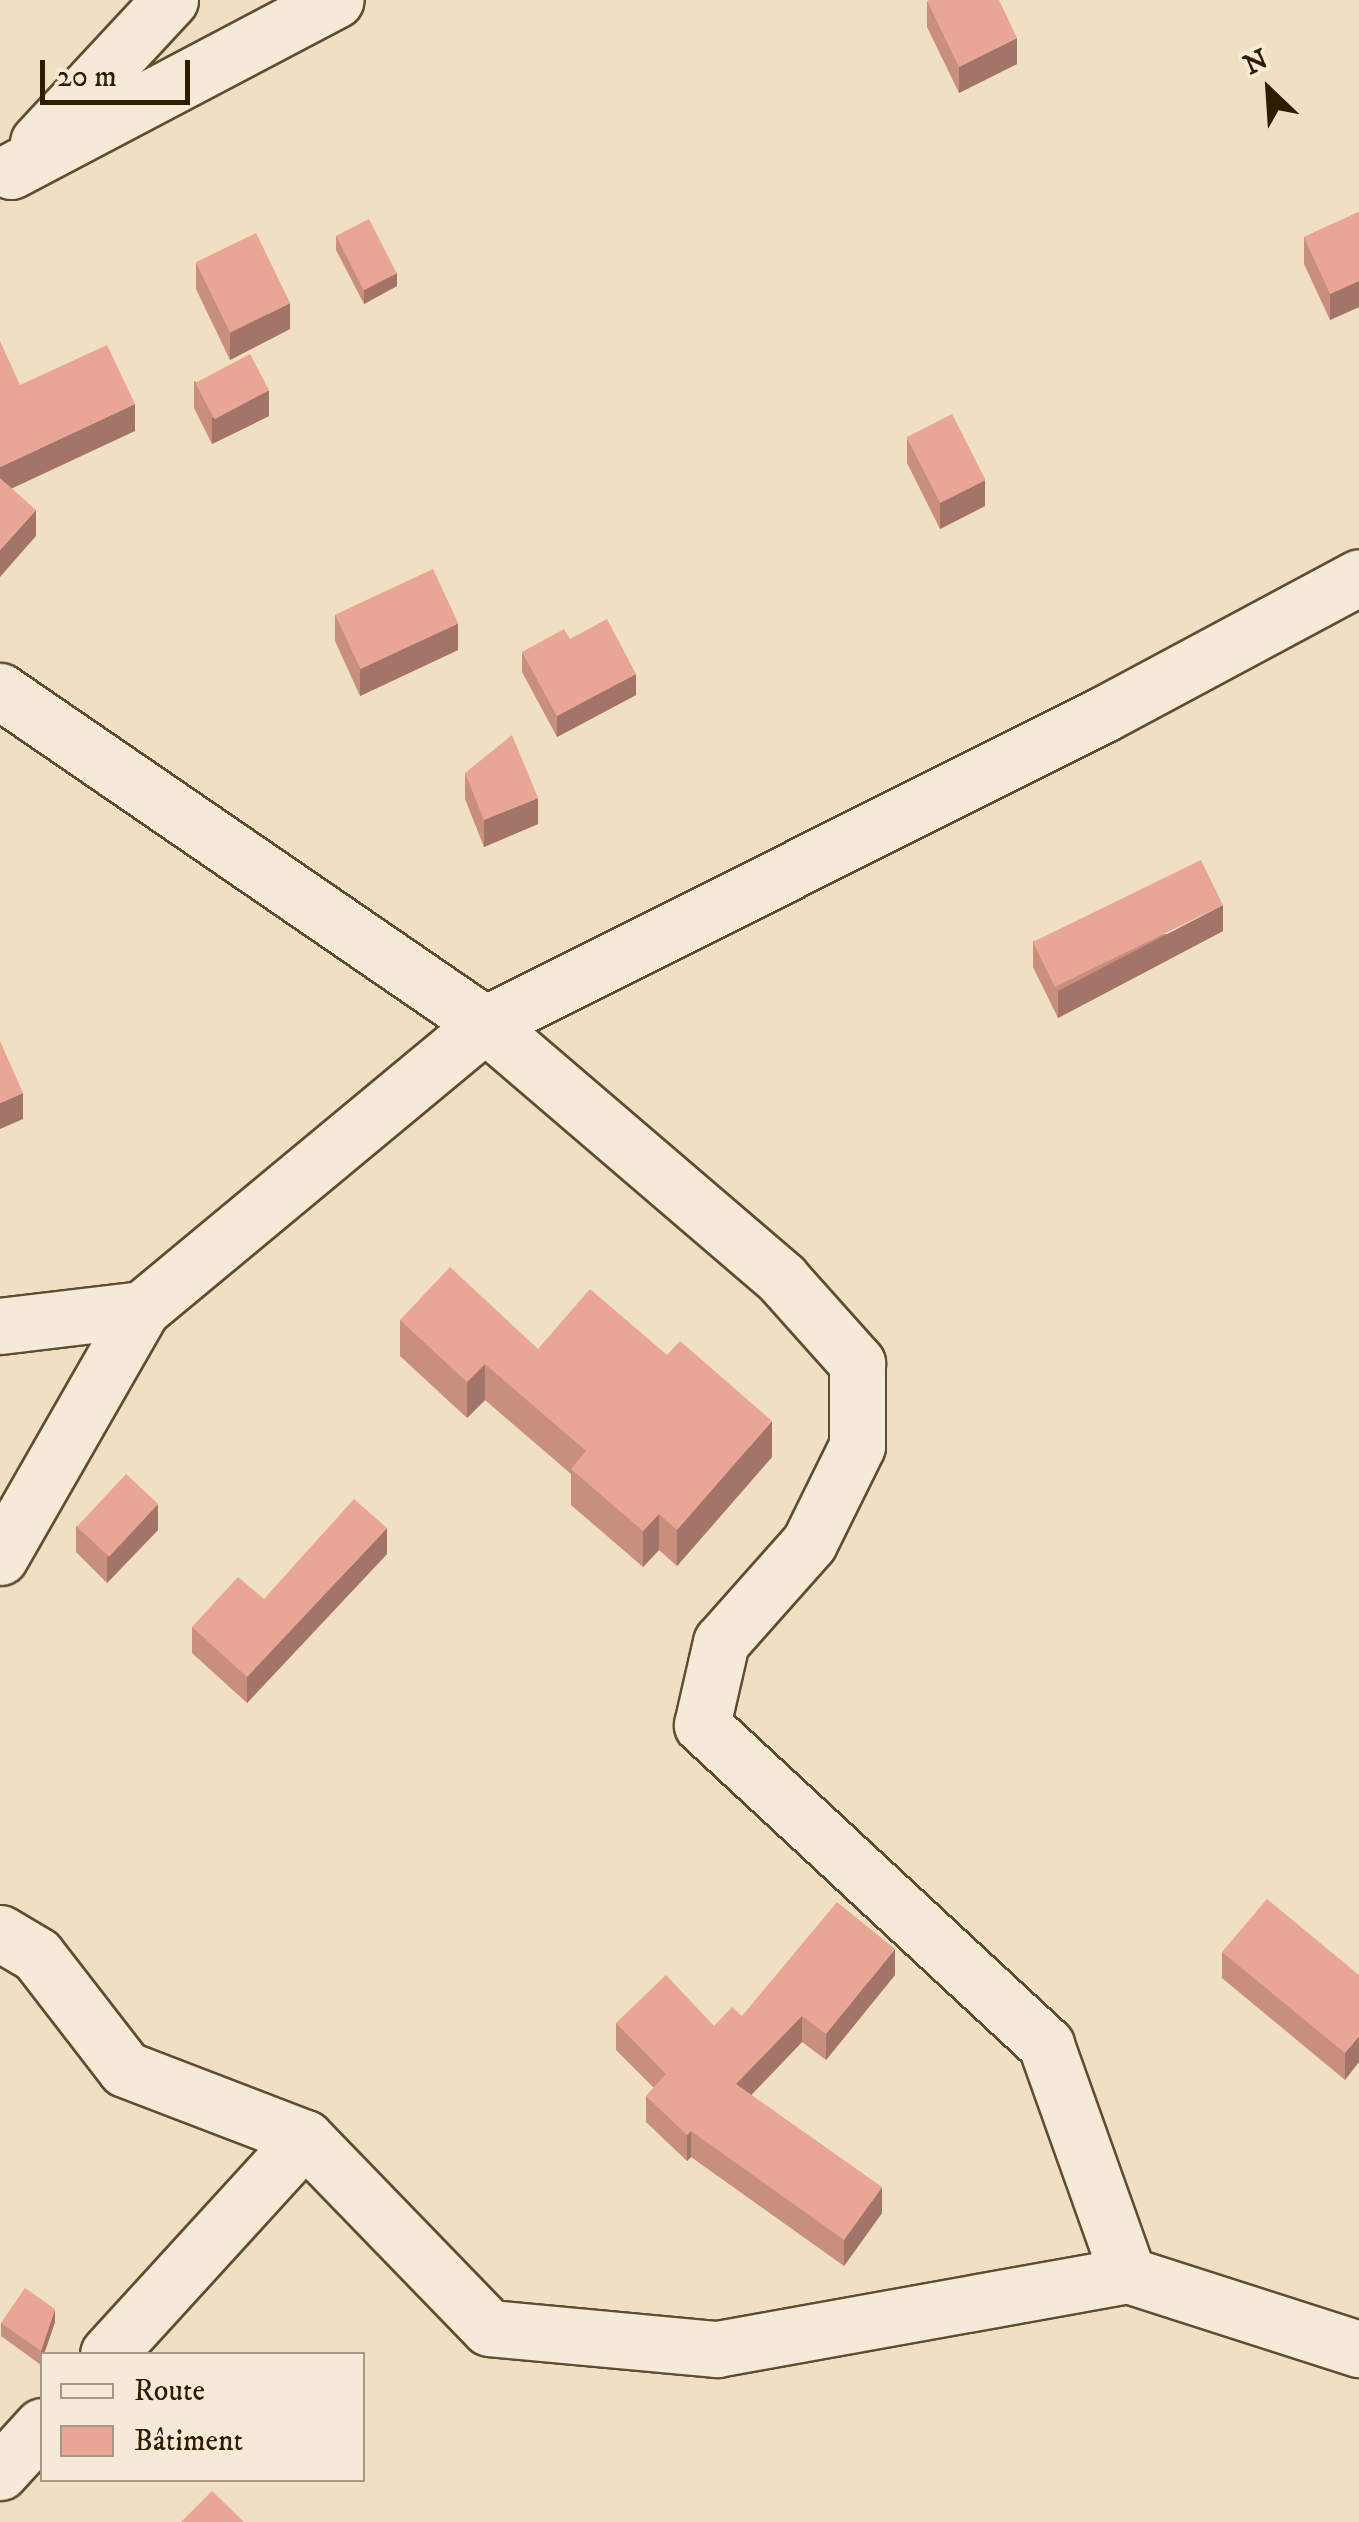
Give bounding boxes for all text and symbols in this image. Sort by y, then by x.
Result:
scale bar [45,40,195,102]
north arrow [1219,40,1319,140]
text: N [1238,42,1274,83]
text: 20 m [57,59,117,96]
legend [40,2352,365,2482]
text: Route [134,2373,205,2410]
text: Bâtiment [134,2423,243,2460]

